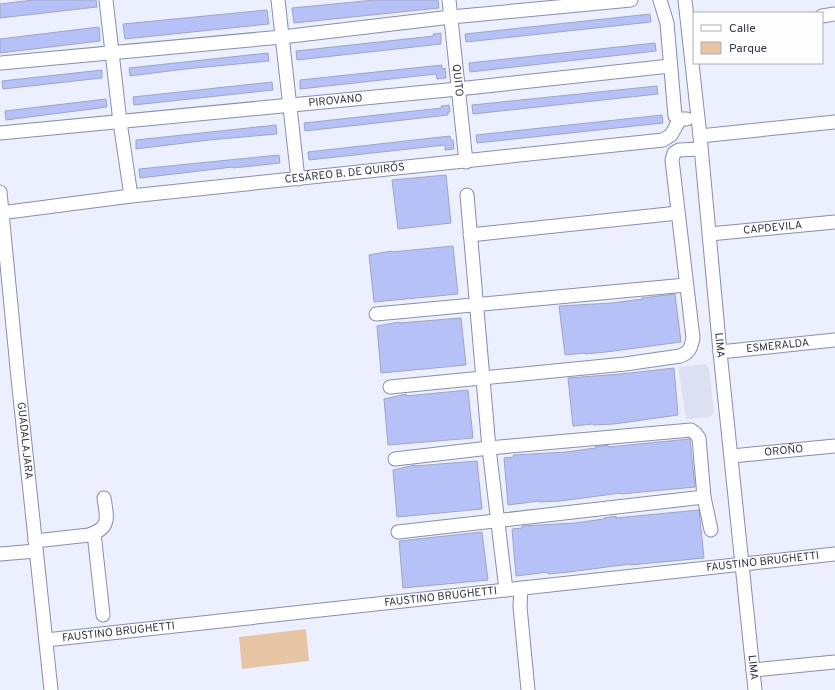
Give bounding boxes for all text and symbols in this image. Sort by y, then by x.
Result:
legend [693,12,823,64]
text: Calle [729,21,756,37]
text: Parque [729,41,767,57]
street label: QUITO [449,64,466,98]
street label: PIROVANO [308,91,363,110]
street label: CESÁREO B. DE QUIRÓS [284,160,406,187]
street label: CAPDEVILA [743,218,803,238]
street label: LIMA [711,332,728,359]
street label: ESMERALDA [745,336,810,356]
street label: GUADALAJARA [14,402,36,480]
street label: OROÑO [764,442,804,460]
street label: FAUSTINO BRUGHETTI [706,549,820,575]
street label: FAUSTINO BRUGHETTI [384,584,498,610]
street label: FAUSTINO BRUGHETTI [61,619,176,645]
street label: LIMA [744,654,761,681]

